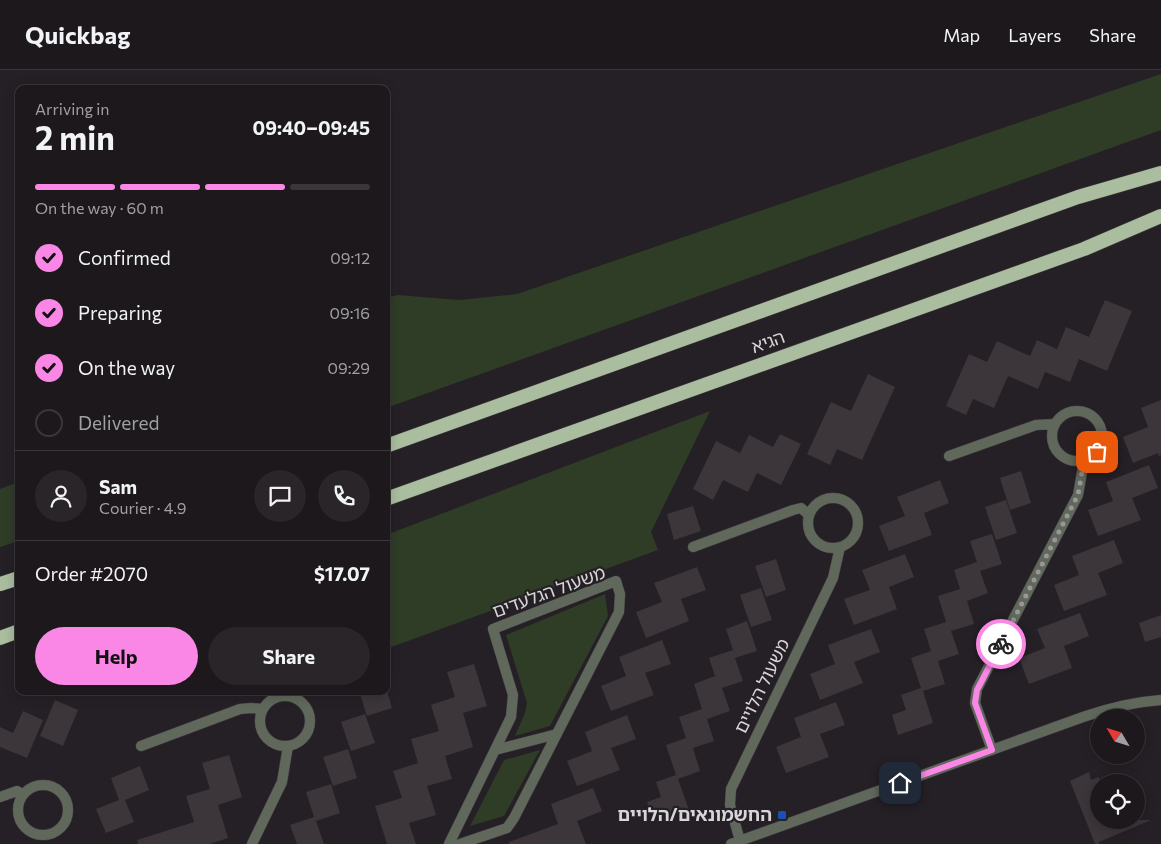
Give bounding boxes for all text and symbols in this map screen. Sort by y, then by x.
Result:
text: Quickbag [25,20,130,49]
text: Map [943,24,980,46]
text: Layers [1008,24,1061,46]
text: Share [1089,24,1136,46]
text: Arriving in [35,99,109,118]
text: 09:40–09:45 [253,116,370,139]
text: 2 min [35,117,115,157]
text: On the way · 60 m [35,198,164,217]
icon: check [35,244,63,272]
text: Confirmed [78,246,171,269]
text: 09:12 [330,248,370,267]
icon: check [35,299,63,327]
text: Preparing [78,301,162,324]
text: 09:16 [330,303,370,322]
street label: הגיא [748,325,787,357]
icon: check [35,354,63,382]
text: On the way [78,356,175,379]
text: 09:29 [328,358,370,377]
text: Delivered [78,411,159,434]
pin [1076,431,1118,473]
icon: bag [1083,438,1111,466]
button: person [35,470,87,522]
button: chat [254,470,306,522]
button: phone [318,470,370,522]
text: Sam [99,475,137,498]
text: Courier · 4.9 [99,498,186,517]
street label: משעול הגלעדים [489,560,608,622]
text: Order #2070 [35,562,148,585]
text: $17.07 [314,562,370,585]
courier [976,619,1026,669]
button: Help [35,627,198,685]
button: Share [208,627,370,685]
icon: bike [987,630,1015,658]
street label: משעול הלויים [729,635,793,736]
north arrow [1090,709,1145,764]
map controls [1090,709,1145,829]
pin [879,762,921,804]
icon: home [886,769,914,797]
button: locate [1090,774,1145,829]
place label: החשמונאים/הלויים [618,803,772,825]
marker: החשמונאים/הלויים [776,809,788,821]

